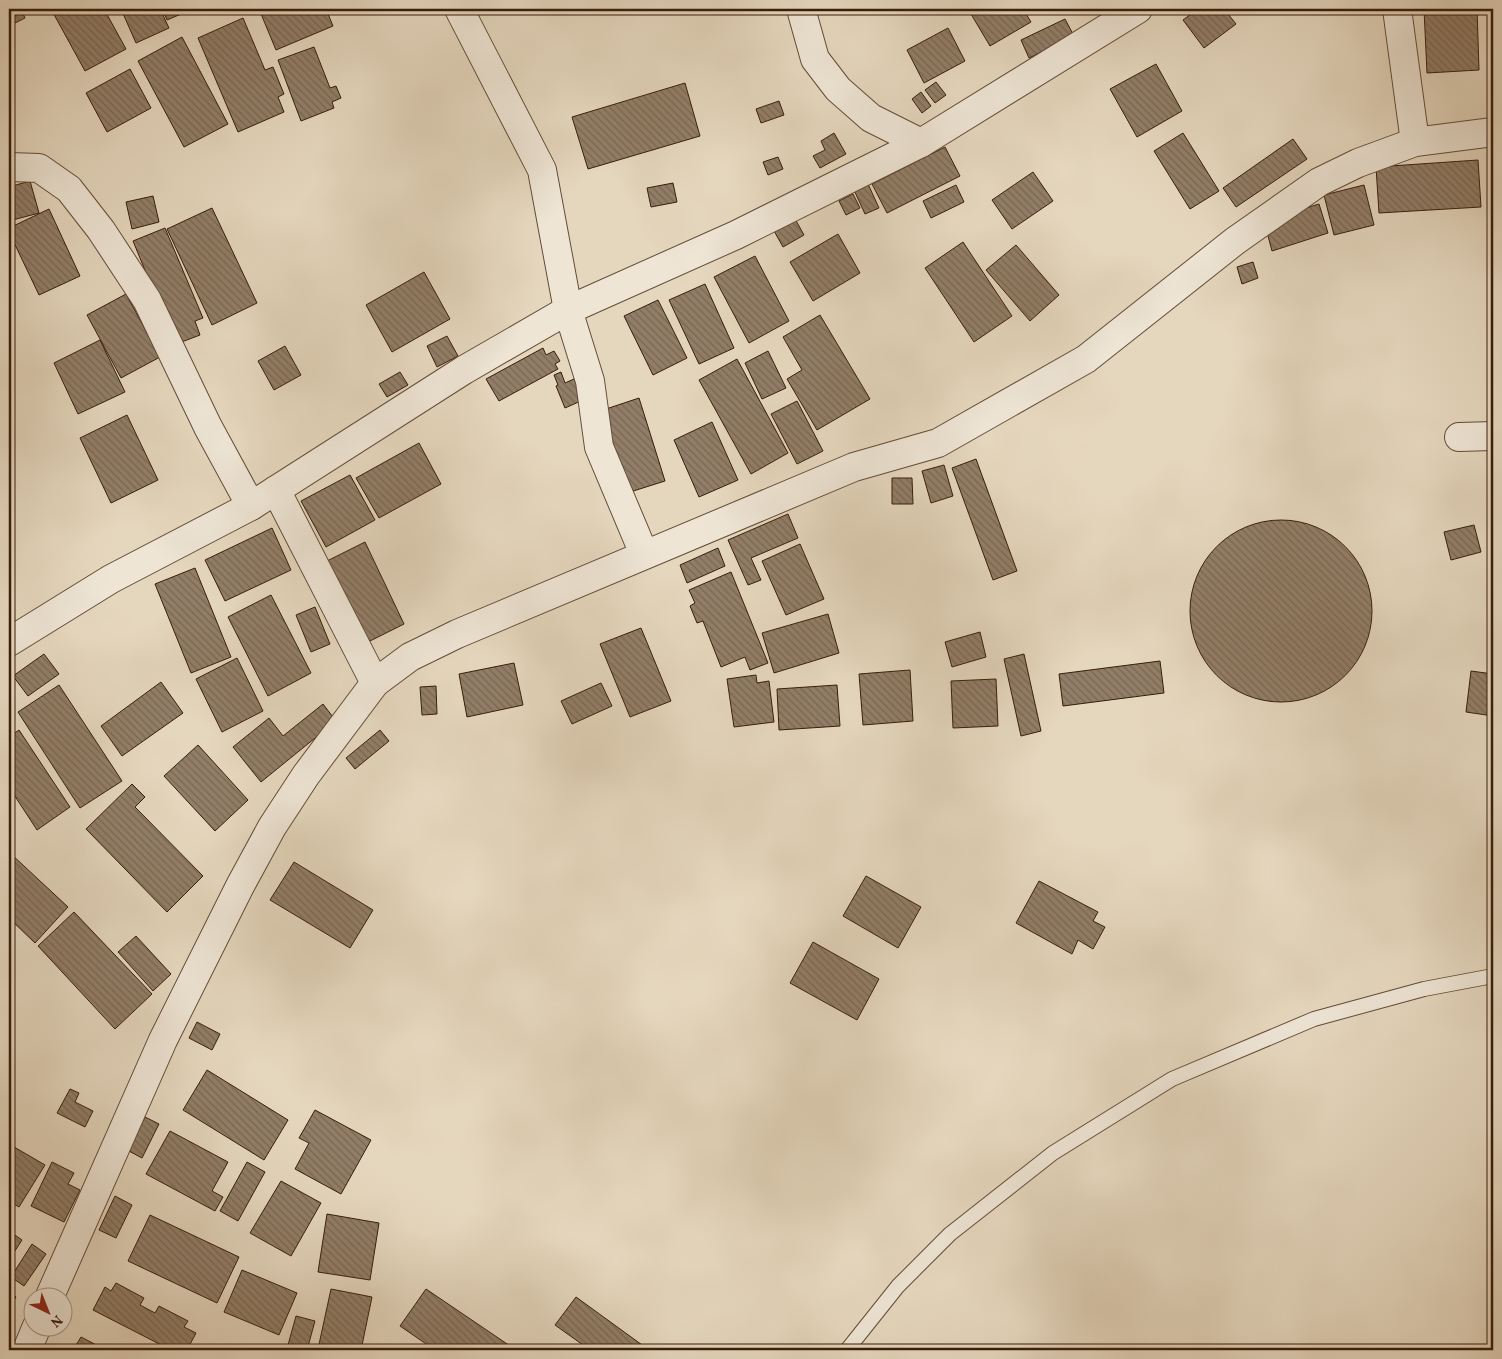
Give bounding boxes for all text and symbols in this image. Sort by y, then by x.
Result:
north arrow [22,1286,72,1336]
text: N [46,1310,66,1331]

